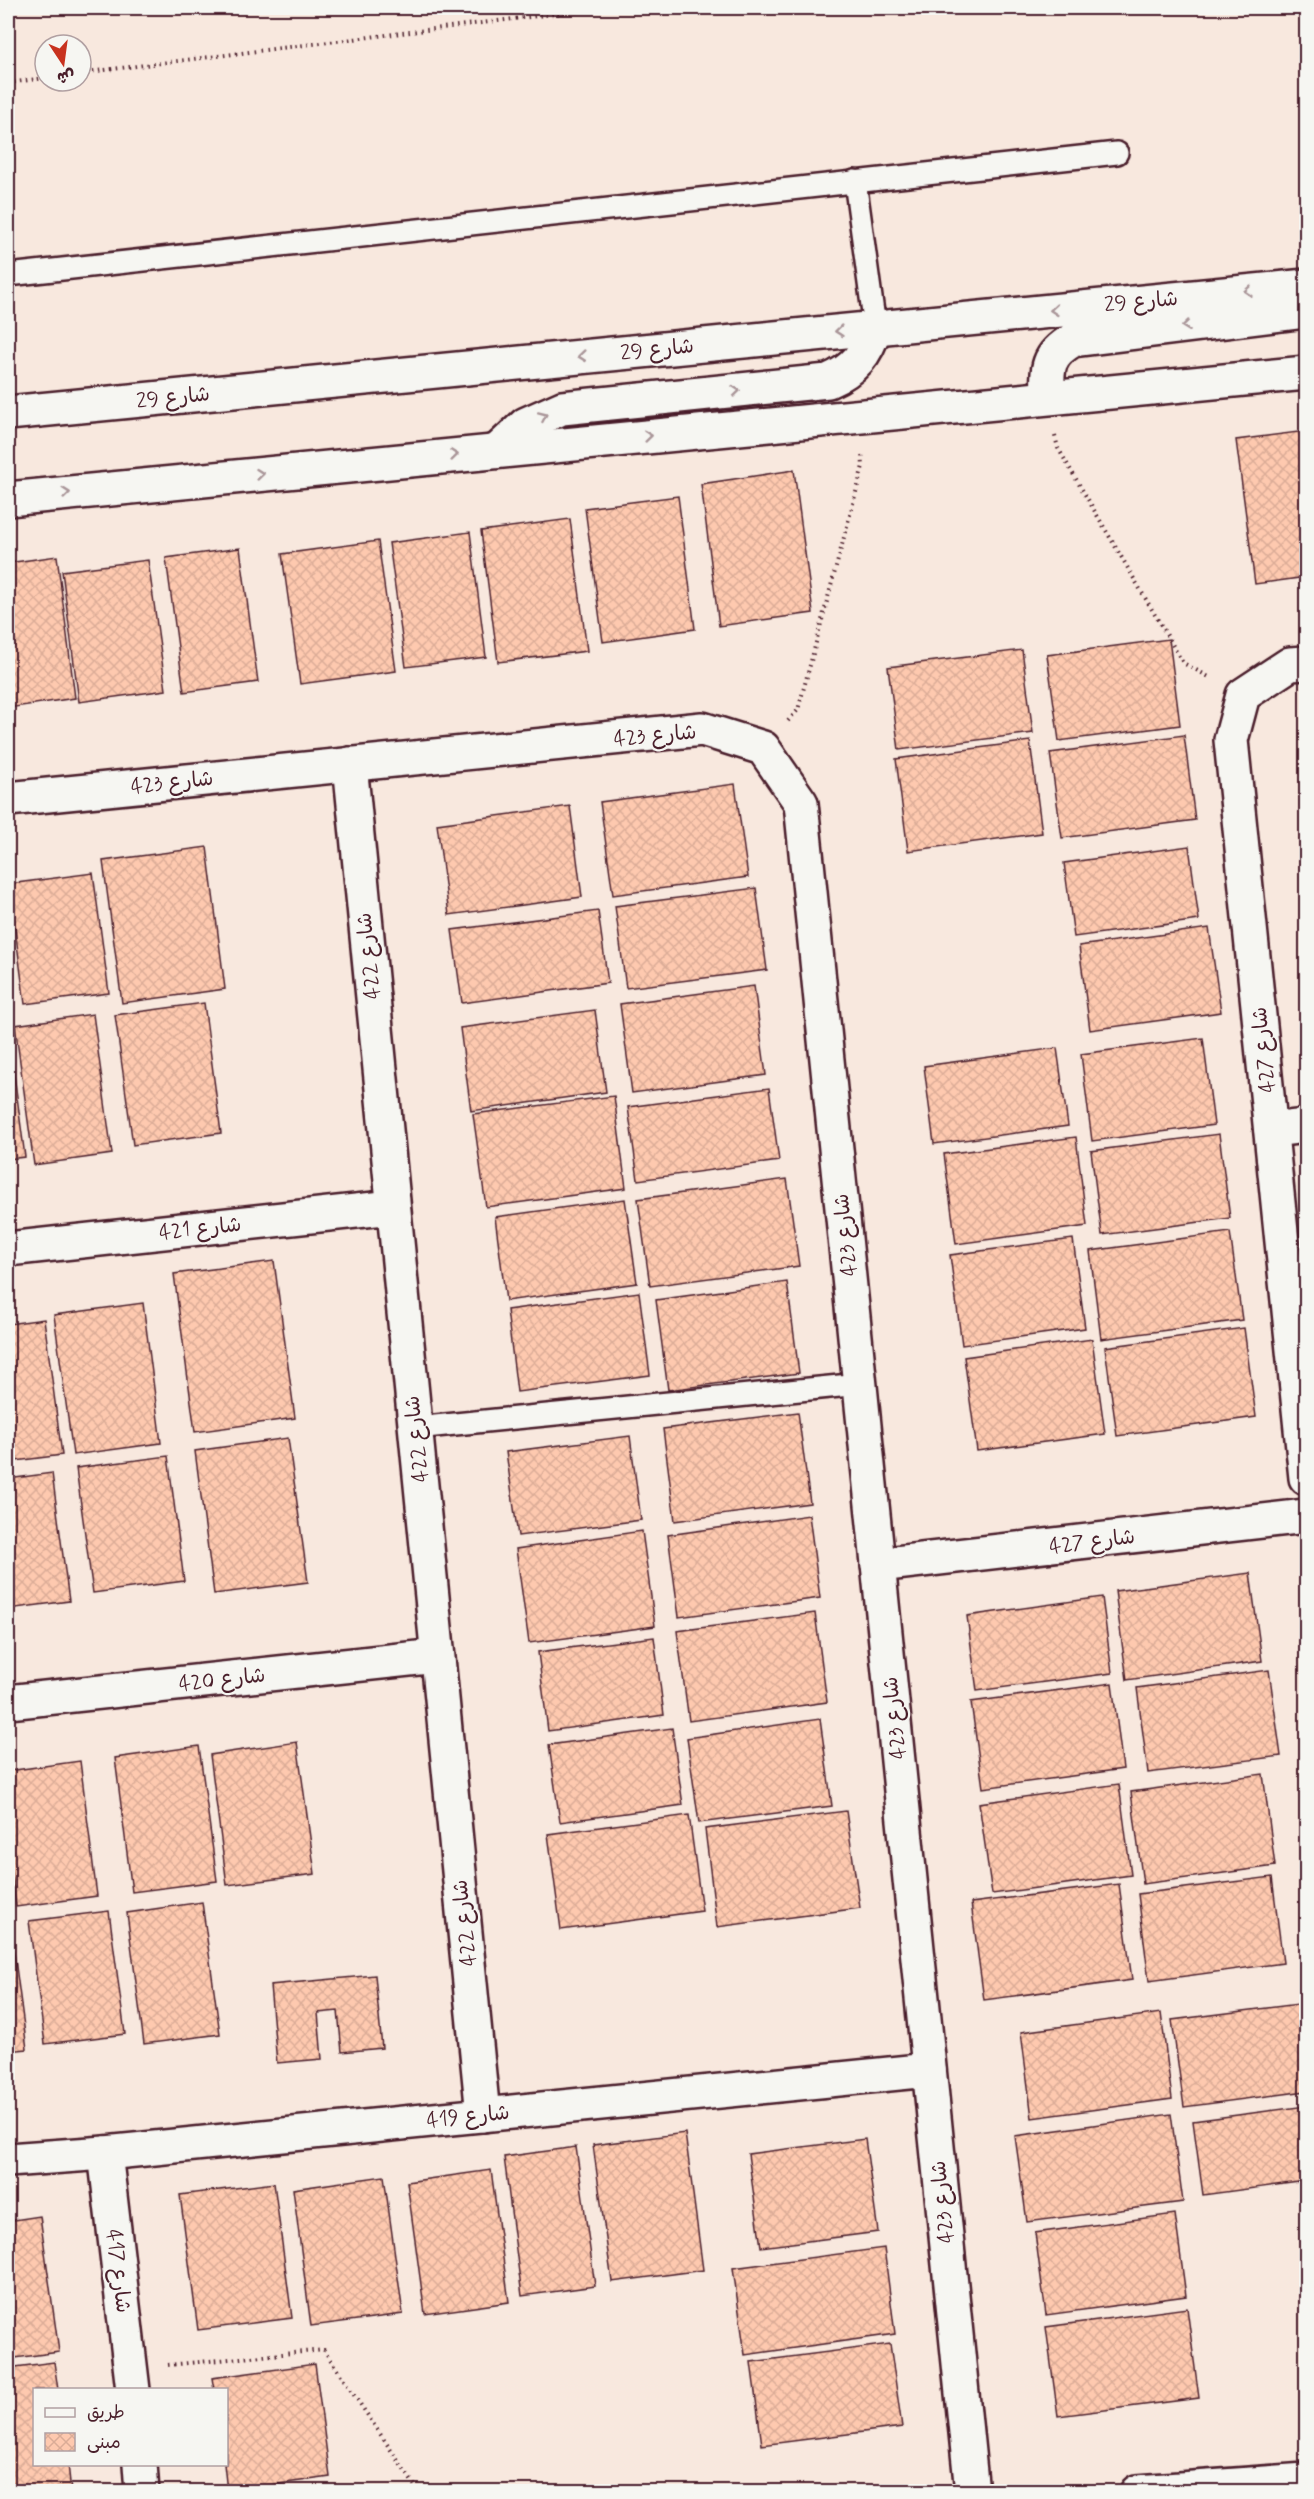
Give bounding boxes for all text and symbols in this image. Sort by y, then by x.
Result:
north arrow [33,33,93,93]
text: ش [55,64,77,88]
one-way arrow [1244,284,1253,297]
street label: شارع 29 [1103,285,1179,319]
one-way arrow [1050,303,1059,316]
one-way arrow [1181,319,1190,332]
one-way arrow [835,324,844,337]
street label: شارع 29 [619,332,695,368]
one-way arrow [578,349,587,362]
street label: شارع 29 [135,380,211,416]
one-way arrow [731,385,740,398]
one-way arrow [537,411,548,423]
one-way arrow [643,430,652,443]
one-way arrow [449,449,458,462]
one-way arrow [255,468,264,481]
one-way arrow [61,487,70,500]
street label: شارع 423 [613,718,698,754]
street label: شارع 423 [129,765,215,801]
street label: شارع 422 [351,911,387,1001]
street label: شارع 427 [1246,1006,1282,1094]
street label: شارع 423 [828,1192,864,1278]
street label: شارع 421 [158,1211,243,1247]
street label: شارع 422 [399,1394,435,1484]
street label: شارع 427 [1048,1523,1137,1561]
street label: شارع 420 [177,1662,267,1698]
street label: شارع 423 [877,1675,913,1761]
street label: شارع 422 [447,1878,483,1968]
street label: شارع 419 [425,2099,511,2135]
street label: شارع 423 [925,2159,961,2245]
street label: شارع 417 [99,2228,137,2315]
legend [33,2388,228,2466]
text: طريق [87,2401,125,2425]
text: مبنى [87,2431,121,2455]

